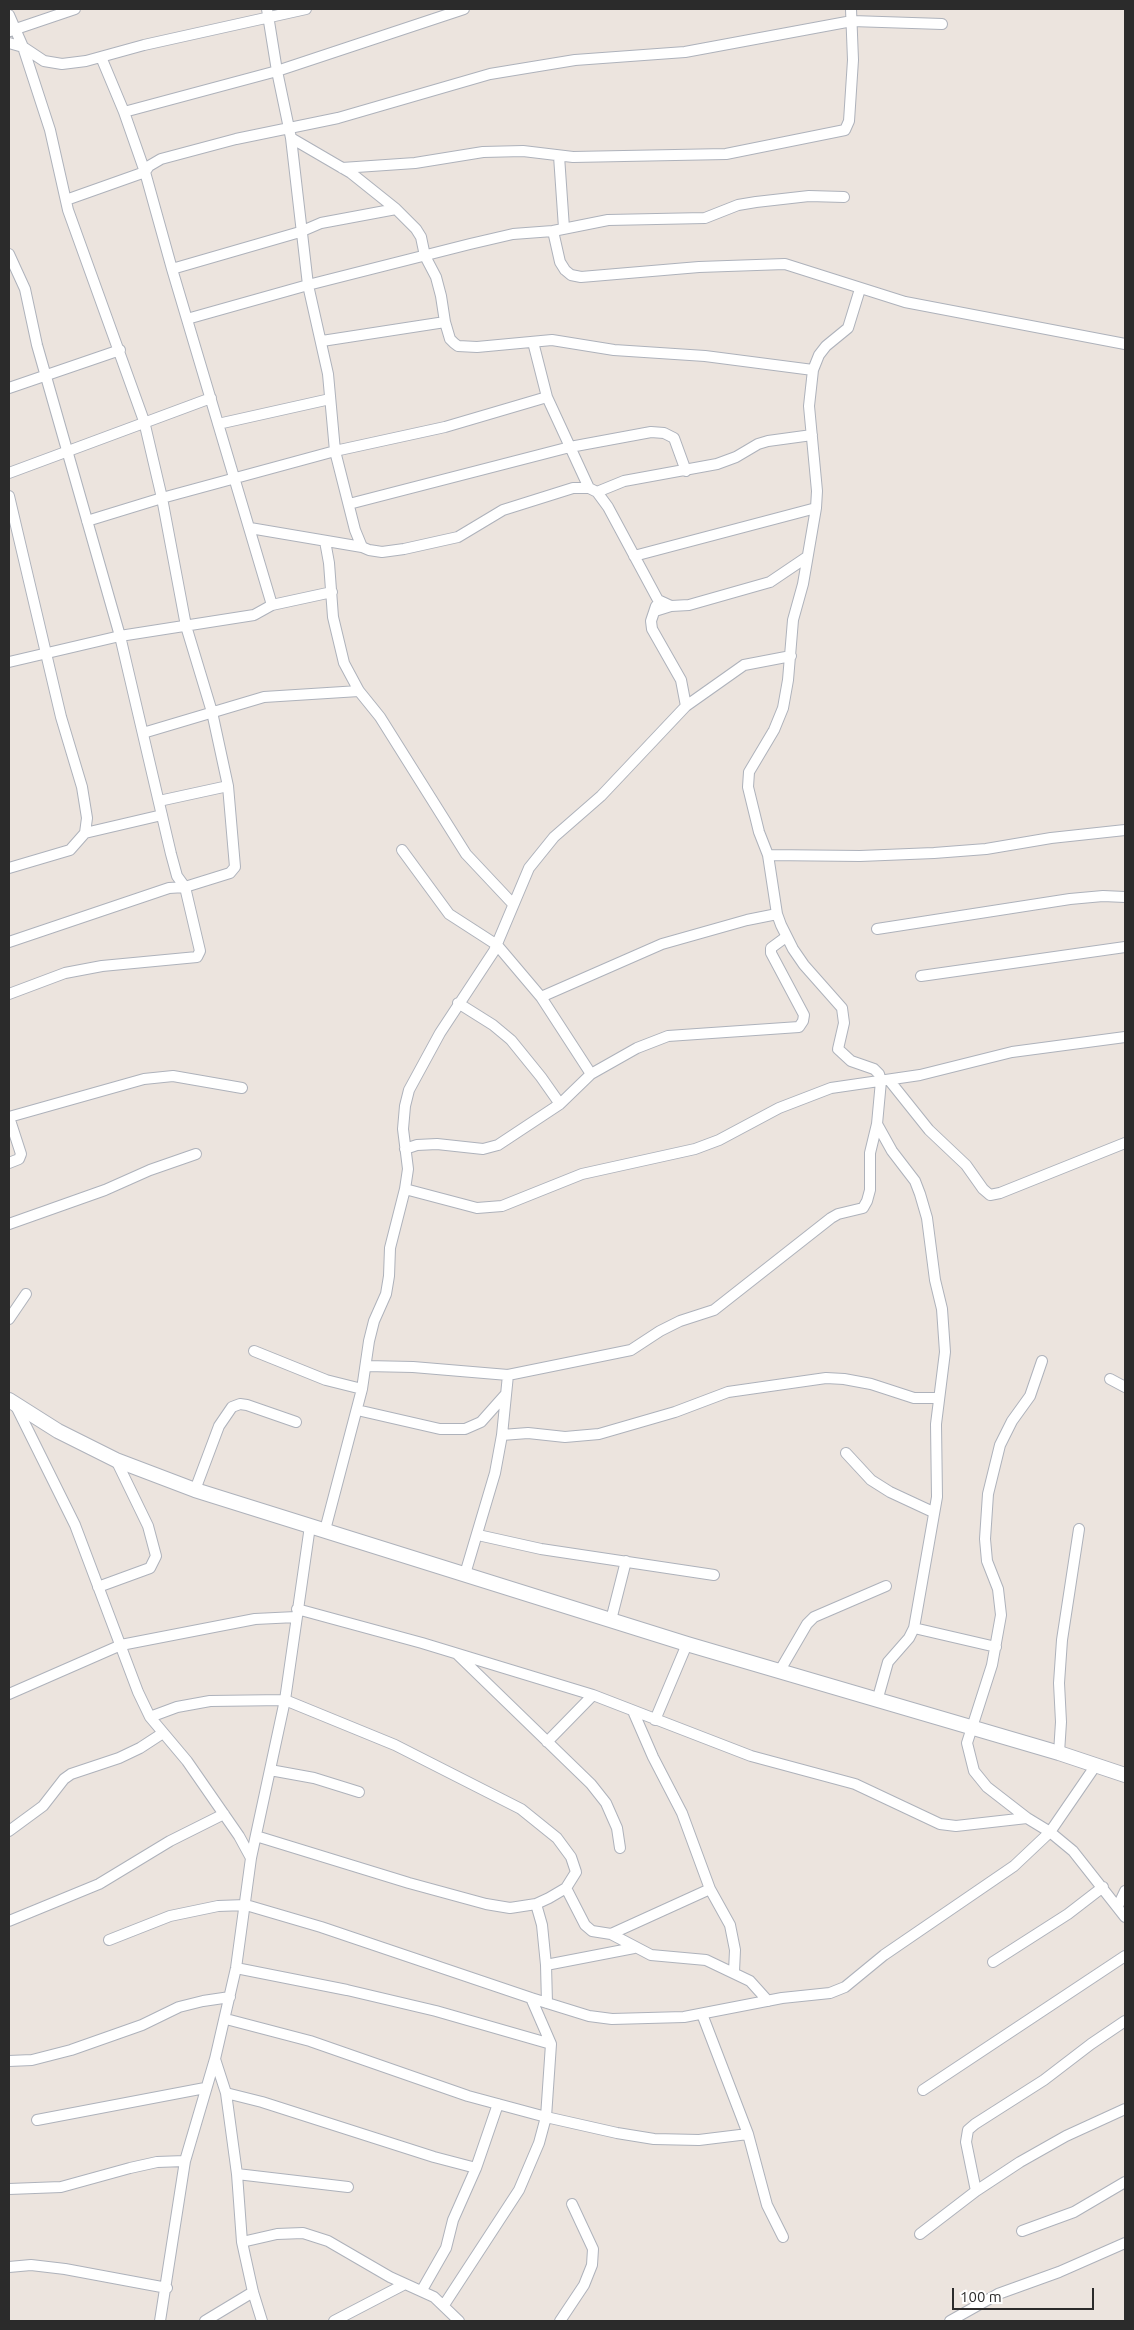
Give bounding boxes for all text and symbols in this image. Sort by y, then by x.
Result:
scale bar [954,2278,1096,2310]
text: 100 m [960,2288,1002,2305]

